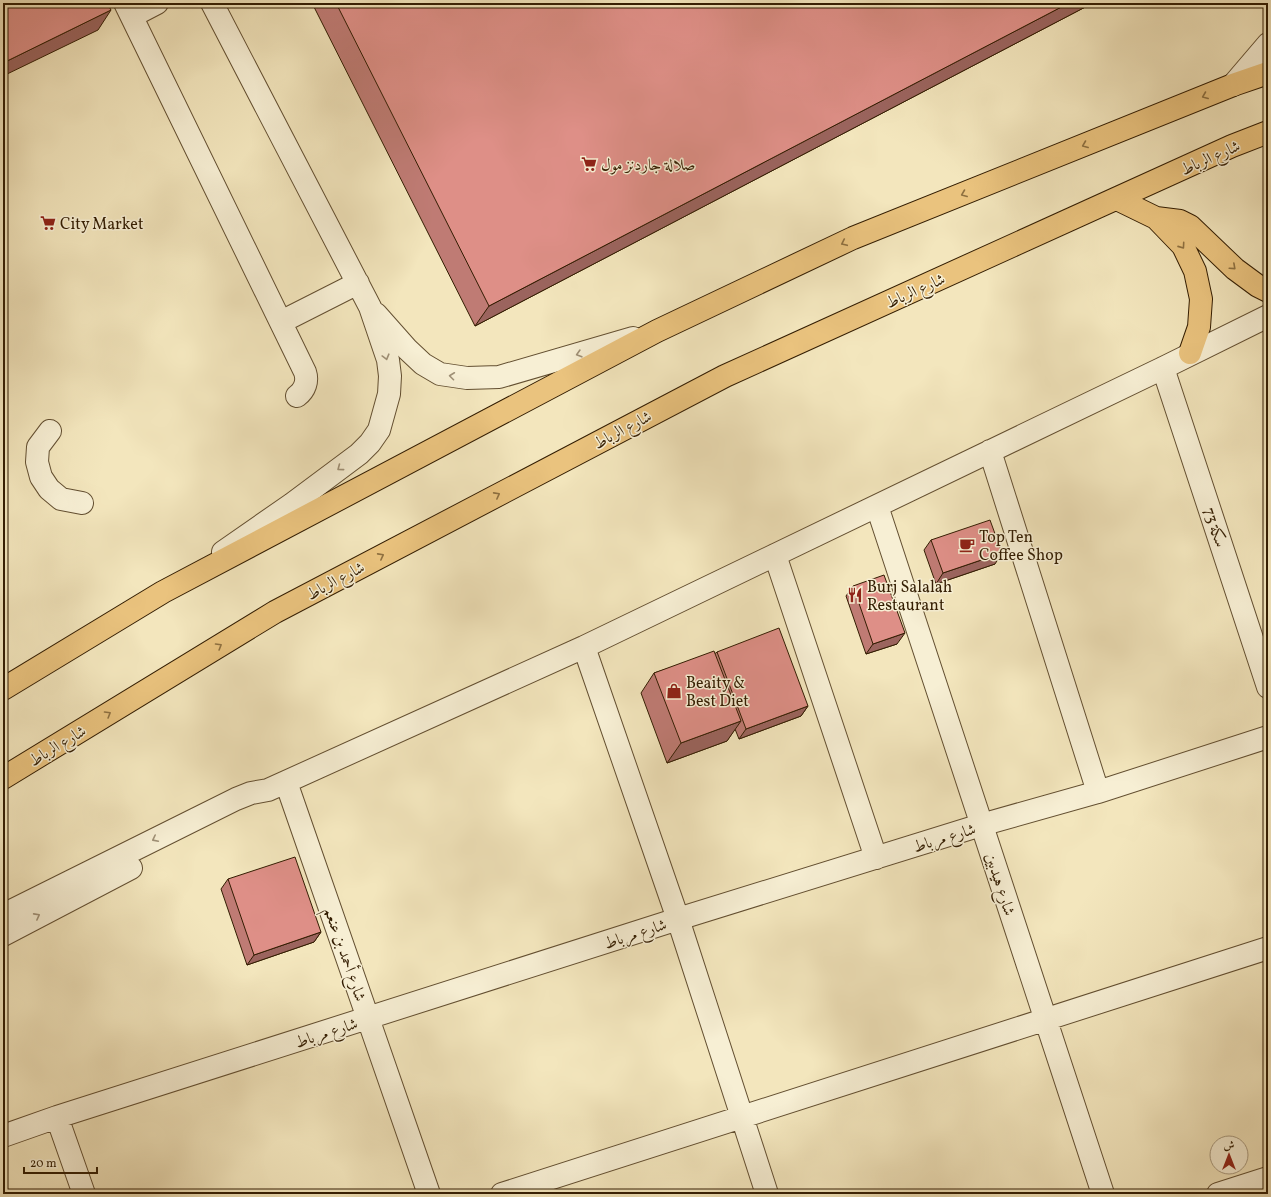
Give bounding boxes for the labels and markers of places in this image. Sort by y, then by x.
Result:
supermarket icon: صلالة جاردنز مول [580,155,598,173]
place label: صلالة جاردنز مول [601,155,695,177]
supermarket icon: City Market [39,214,57,232]
place label: City Market [60,214,144,236]
place label: Top Ten Coffee Shop [979,527,1063,567]
cafe icon: Top Ten Coffee Shop [958,536,976,554]
place label: Burj Salalah Restaurant [867,577,952,617]
restaurant icon: Burj Salalah Restaurant [846,586,864,604]
place label: Beaity & Best Diet [686,673,749,713]
shop icon: Beaity & Best Diet [665,682,683,700]

